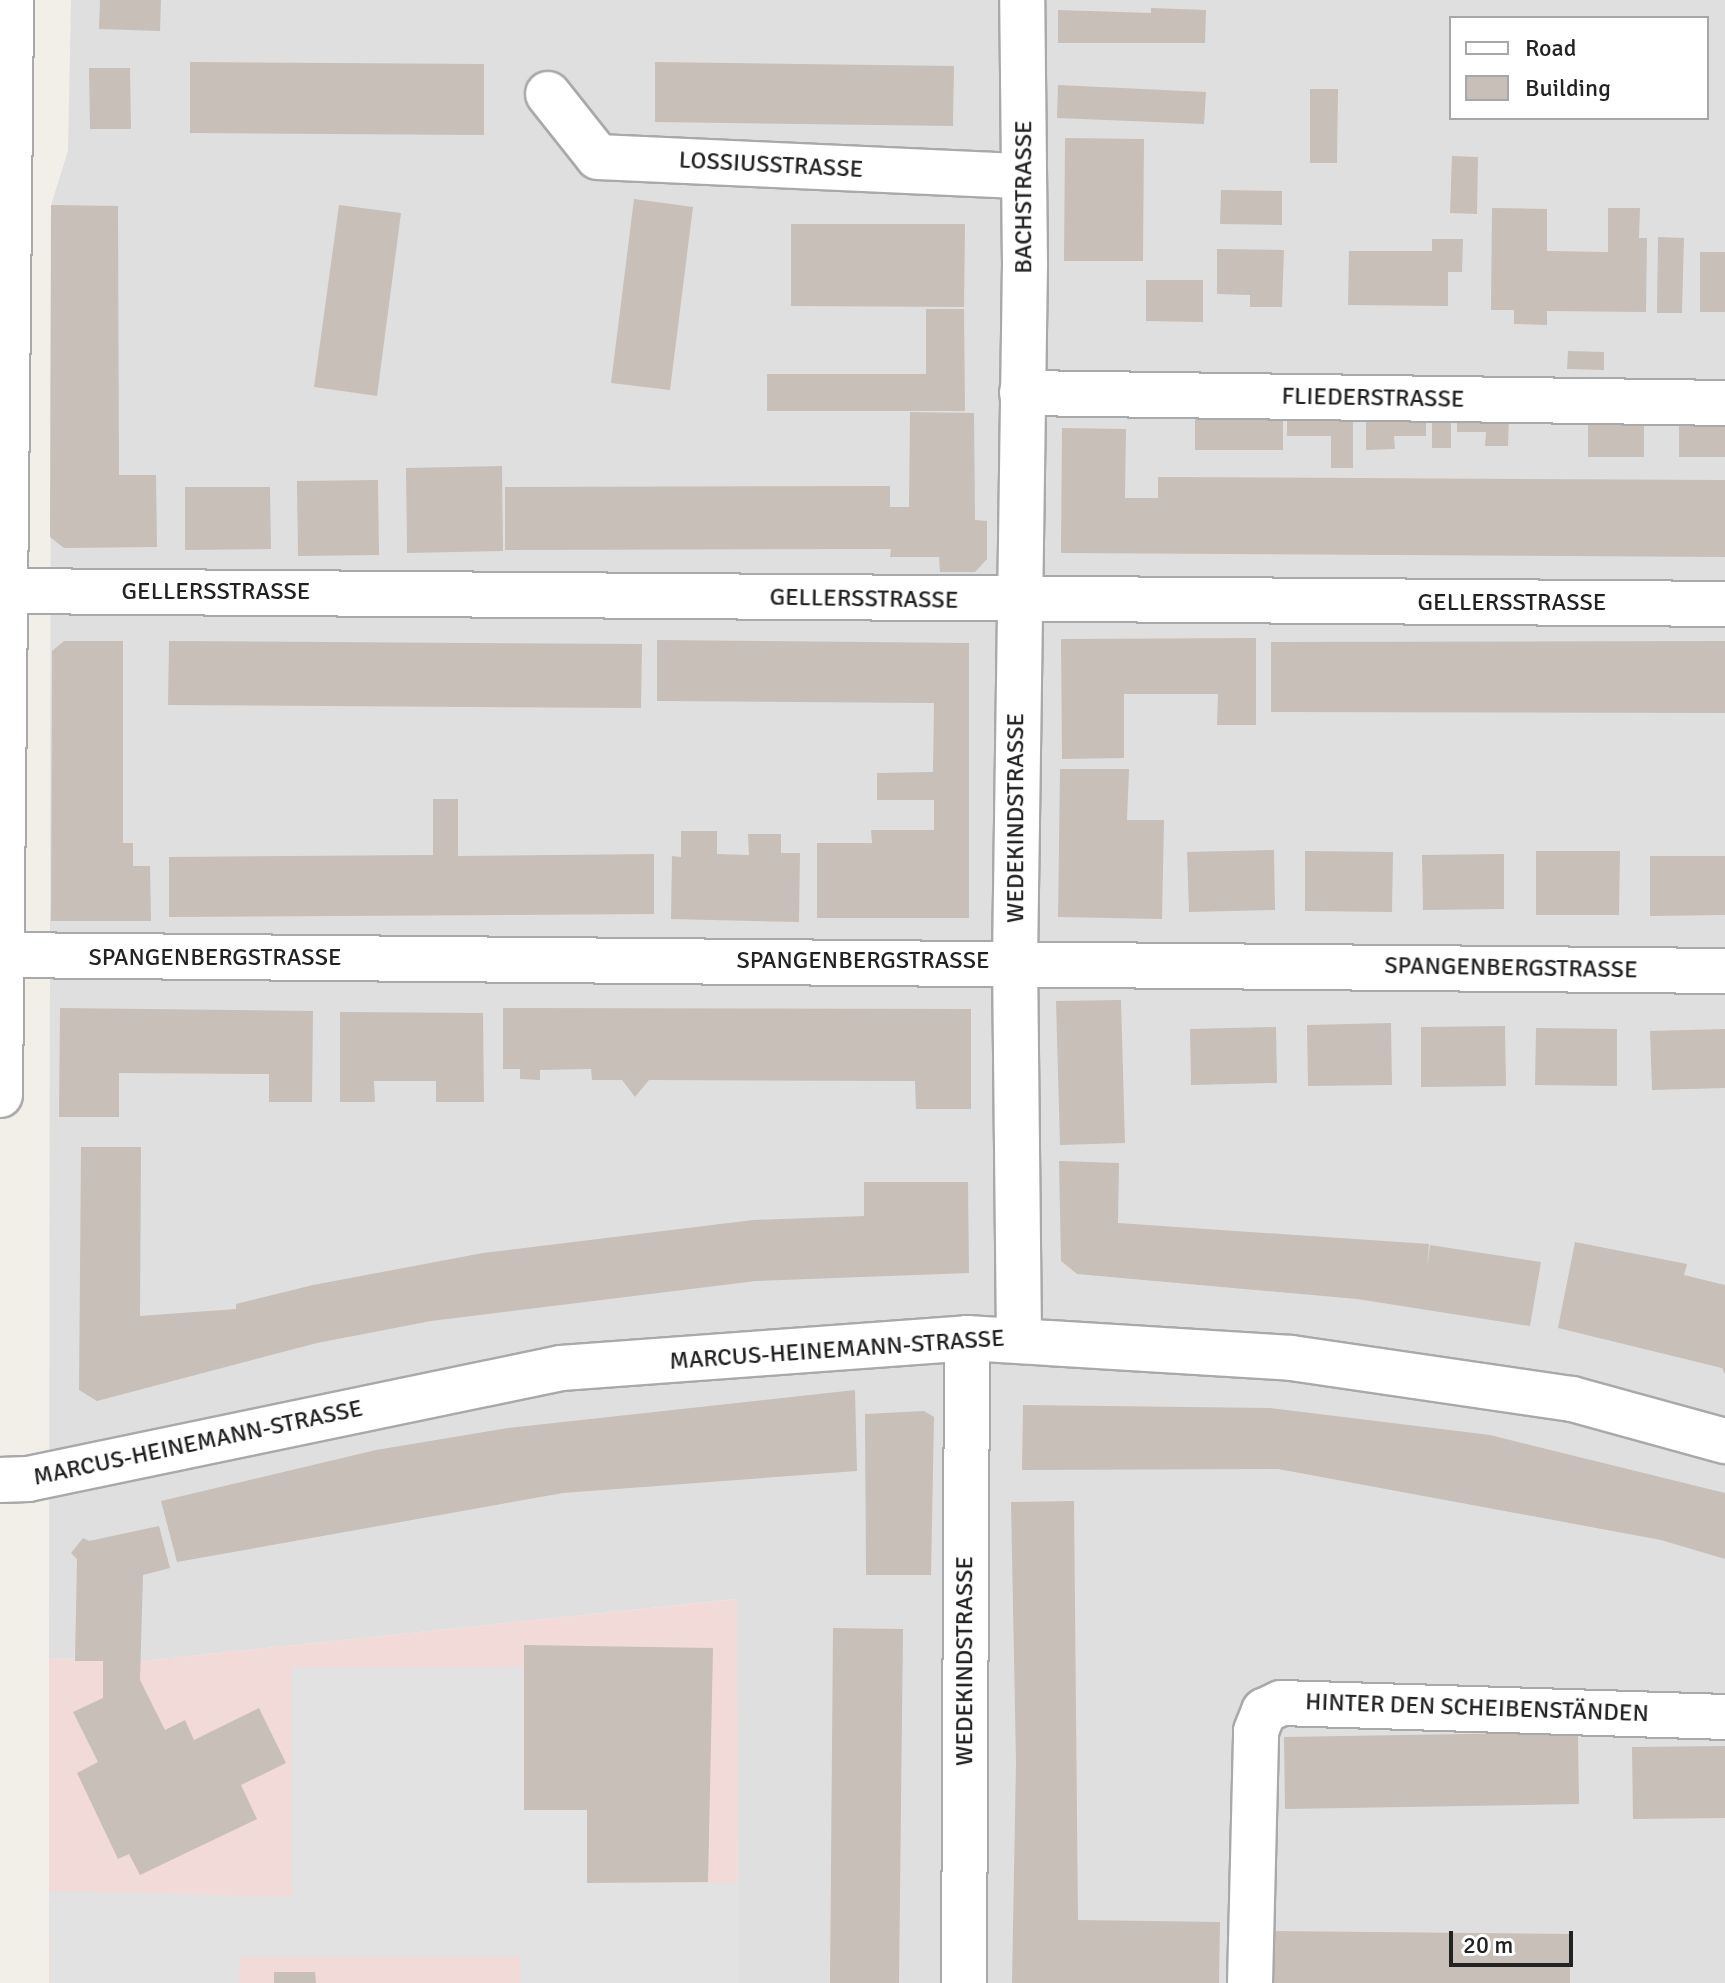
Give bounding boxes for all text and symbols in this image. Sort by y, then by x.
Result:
legend [1449,16,1709,120]
text: Road [1525,33,1576,63]
text: Building [1525,73,1611,103]
street label: BACHSTRASSE [1010,120,1038,274]
street label: LOSSIUSSTRASSE [678,146,864,184]
street label: FLIEDERSTRASSE [1281,382,1465,414]
street label: GELLERSSTRASSE [122,578,310,606]
street label: GELLERSSTRASSE [769,583,959,615]
street label: GELLERSSTRASSE [1418,589,1606,617]
street label: WEDEKINDSTRASSE [1002,713,1030,923]
street label: SPANGENBERGSTRASSE [88,944,342,972]
street label: SPANGENBERGSTRASSE [736,947,990,975]
street label: SPANGENBERGSTRASSE [1384,951,1638,985]
street label: MARCUS-HEINEMANN-STRASSE [668,1324,1006,1376]
street label: MARCUS-HEINEMANN-STRASSE [31,1394,365,1492]
street label: WEDEKINDSTRASSE [951,1556,979,1766]
street label: HINTER DEN SCHEIBENSTÄNDEN [1305,1688,1649,1728]
scale bar [1453,1915,1577,1965]
text: 20 m [1463,1930,1513,1960]

